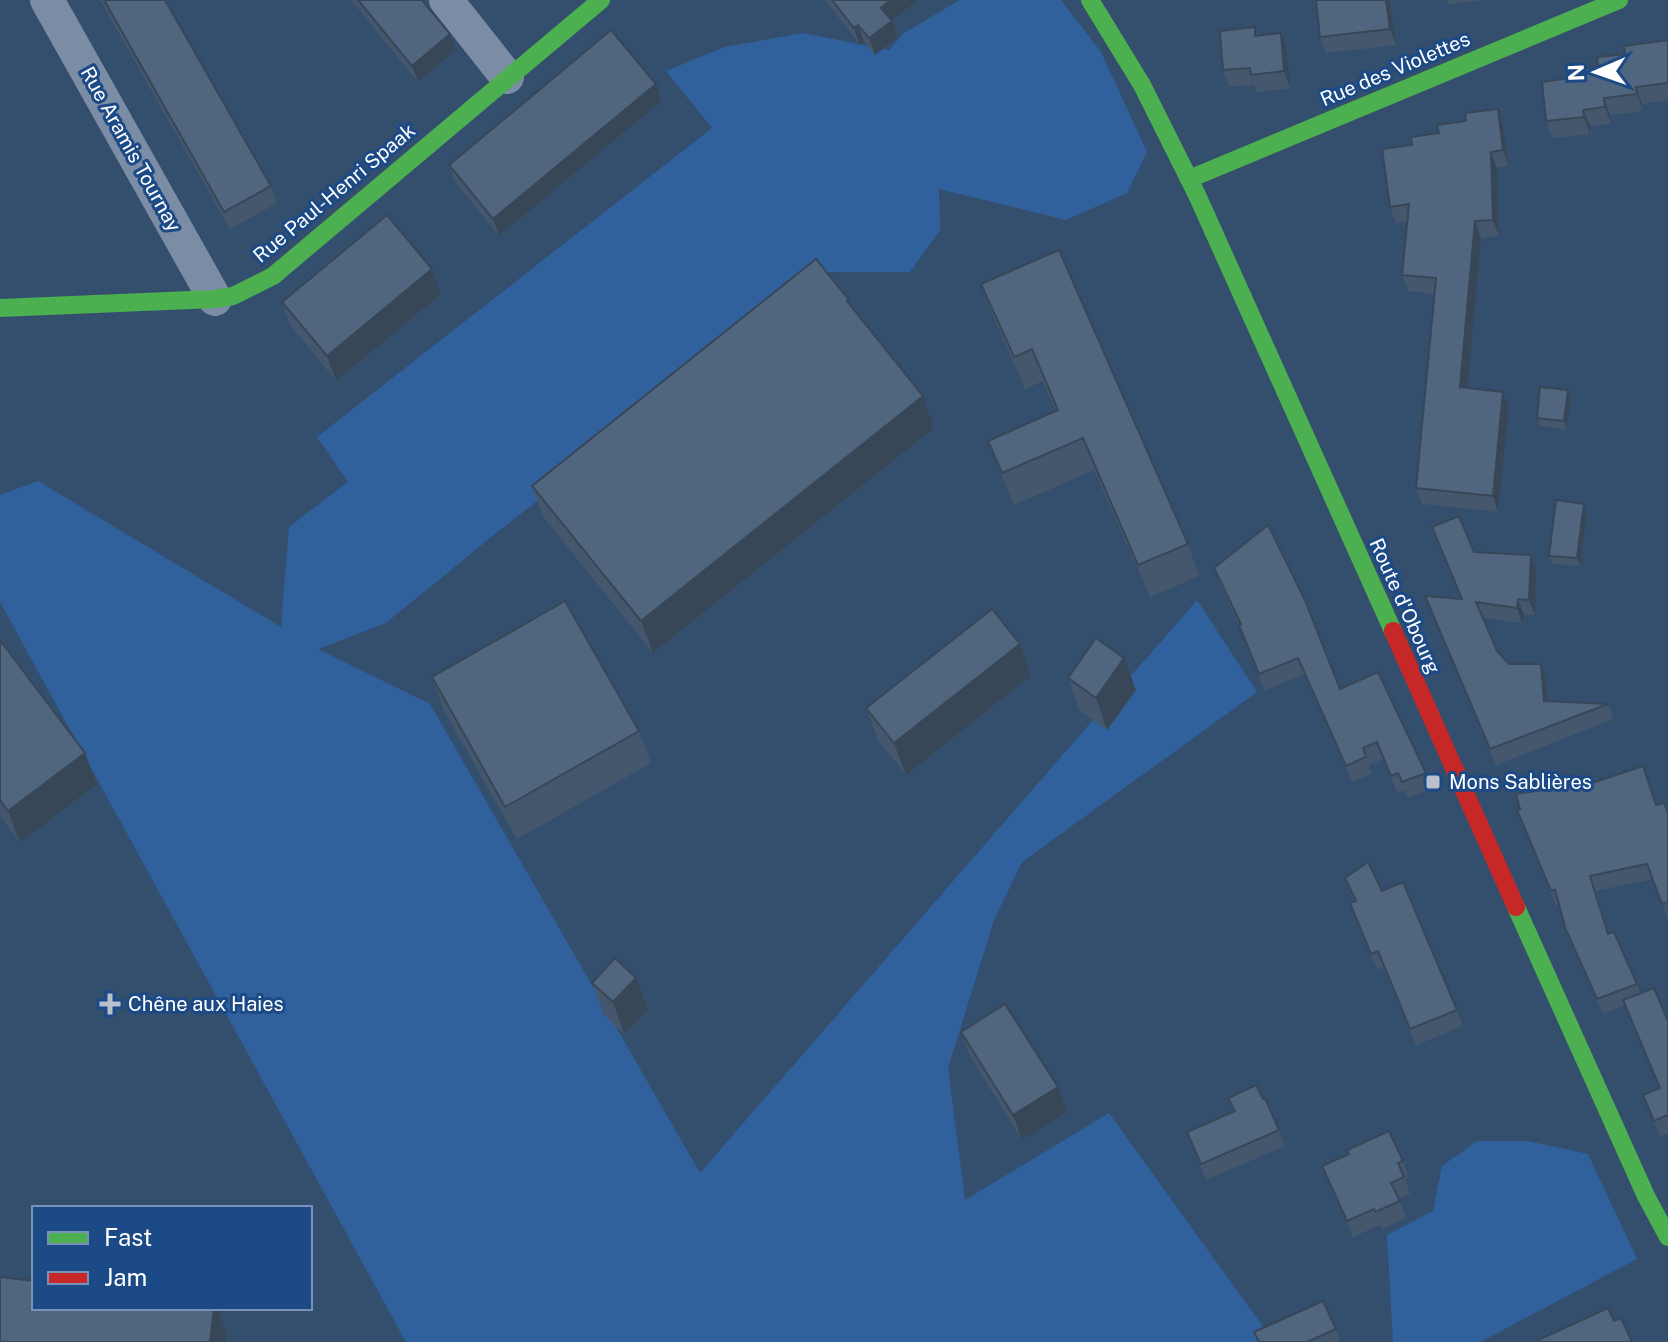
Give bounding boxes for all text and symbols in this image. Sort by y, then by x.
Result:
street label: Rue des Violettes [1317,27,1473,111]
north arrow [1556,32,1636,112]
street label: Rue Aramis Tournay [76,62,187,236]
text: N [1563,64,1589,82]
street label: Rue Paul-Henri Spaak [248,118,420,268]
street label: Route d'Obourg [1364,535,1446,677]
place label: Mons Sablières [1449,770,1592,794]
marker: Mons Sablières [1424,773,1442,791]
place label: Chêne aux Haies [128,992,284,1016]
marker: Chêne aux Haies [99,993,121,1015]
legend [32,1206,312,1310]
text: Fast [104,1223,152,1251]
text: Jam [104,1263,147,1291]

